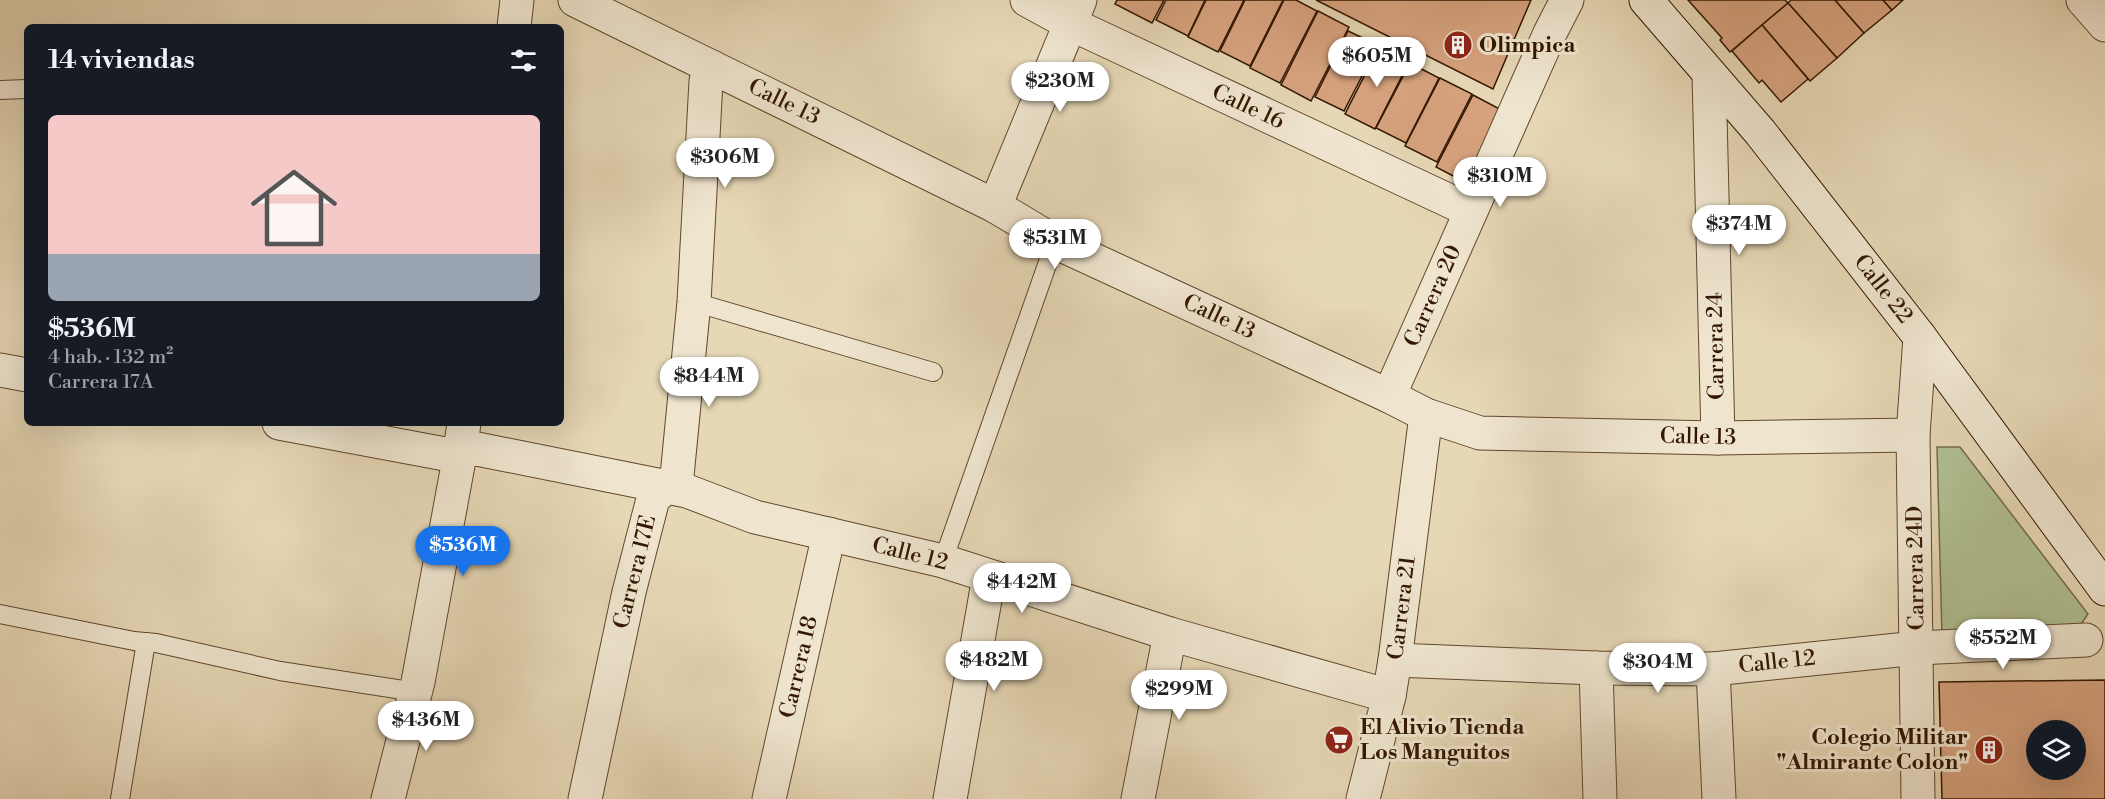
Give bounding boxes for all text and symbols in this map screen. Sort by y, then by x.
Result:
building icon: Olimpica [1442,29,1474,61]
place label: Olimpica [1479,32,1577,59]
pin: $605M [1335,37,1419,88]
text: 14 viviendas [48,44,195,76]
icon: filters [507,44,540,77]
text: $605M [1342,44,1412,69]
pin: $230M [1018,62,1102,113]
text: $230M [1025,69,1095,94]
street label: Calle 13 [744,73,824,131]
street label: Calle 16 [1207,79,1289,135]
pin: $306M [683,138,767,189]
text: $306M [690,145,760,170]
icon: home [240,154,348,262]
pin: $310M [1458,157,1542,208]
text: $310M [1467,164,1533,189]
pin: $374M [1697,205,1781,256]
text: $374M [1706,212,1772,237]
pin: $531M [1013,219,1097,270]
text: $531M [1023,226,1087,251]
street label: Carrera 20 [1399,241,1467,351]
street label: Calle 22 [1848,249,1918,329]
street label: Calle 13 [1179,289,1259,345]
street label: Carrera 24 [1702,292,1730,400]
text: $536M [48,313,136,345]
text: 4 hab. · 132 m² [48,345,173,370]
pin: $844M [667,357,751,408]
text: $844M [674,364,744,389]
text: Carrera 17A [48,370,154,395]
street label: Calle 13 [1659,423,1737,451]
street label: Carrera 24D [1901,505,1931,631]
street label: Carrera 17E [608,512,662,632]
pin: $536M [421,526,505,577]
street label: Calle 12 [869,532,951,576]
text: $536M [429,533,497,558]
street label: Carrera 21 [1382,554,1422,661]
pin: $442M [980,563,1064,614]
text: $442M [987,570,1057,595]
street label: Carrera 18 [774,613,824,721]
pin: $552M [1961,619,2045,670]
text: $552M [1969,626,2037,651]
pin: $482M [952,641,1036,692]
pin: $304M [1616,643,1700,694]
street label: Calle 12 [1737,645,1817,679]
text: $482M [959,648,1029,673]
text: $304M [1623,650,1693,675]
pin: $299M [1137,670,1221,721]
text: $299M [1145,677,1213,702]
pin: $436M [384,701,468,752]
text: $436M [392,708,460,733]
place label: El Alivio Tienda Los Manguitos [1360,714,1526,766]
map controls [2026,720,2086,780]
button: layers [2026,720,2086,780]
supermarket icon: El Alivio Tienda Los Manguitos [1323,724,1355,756]
place label: Colegio Militar "Almirante Colon" [1777,724,1968,776]
building icon: Colegio Militar "Almirante Colon" [1973,734,2005,766]

